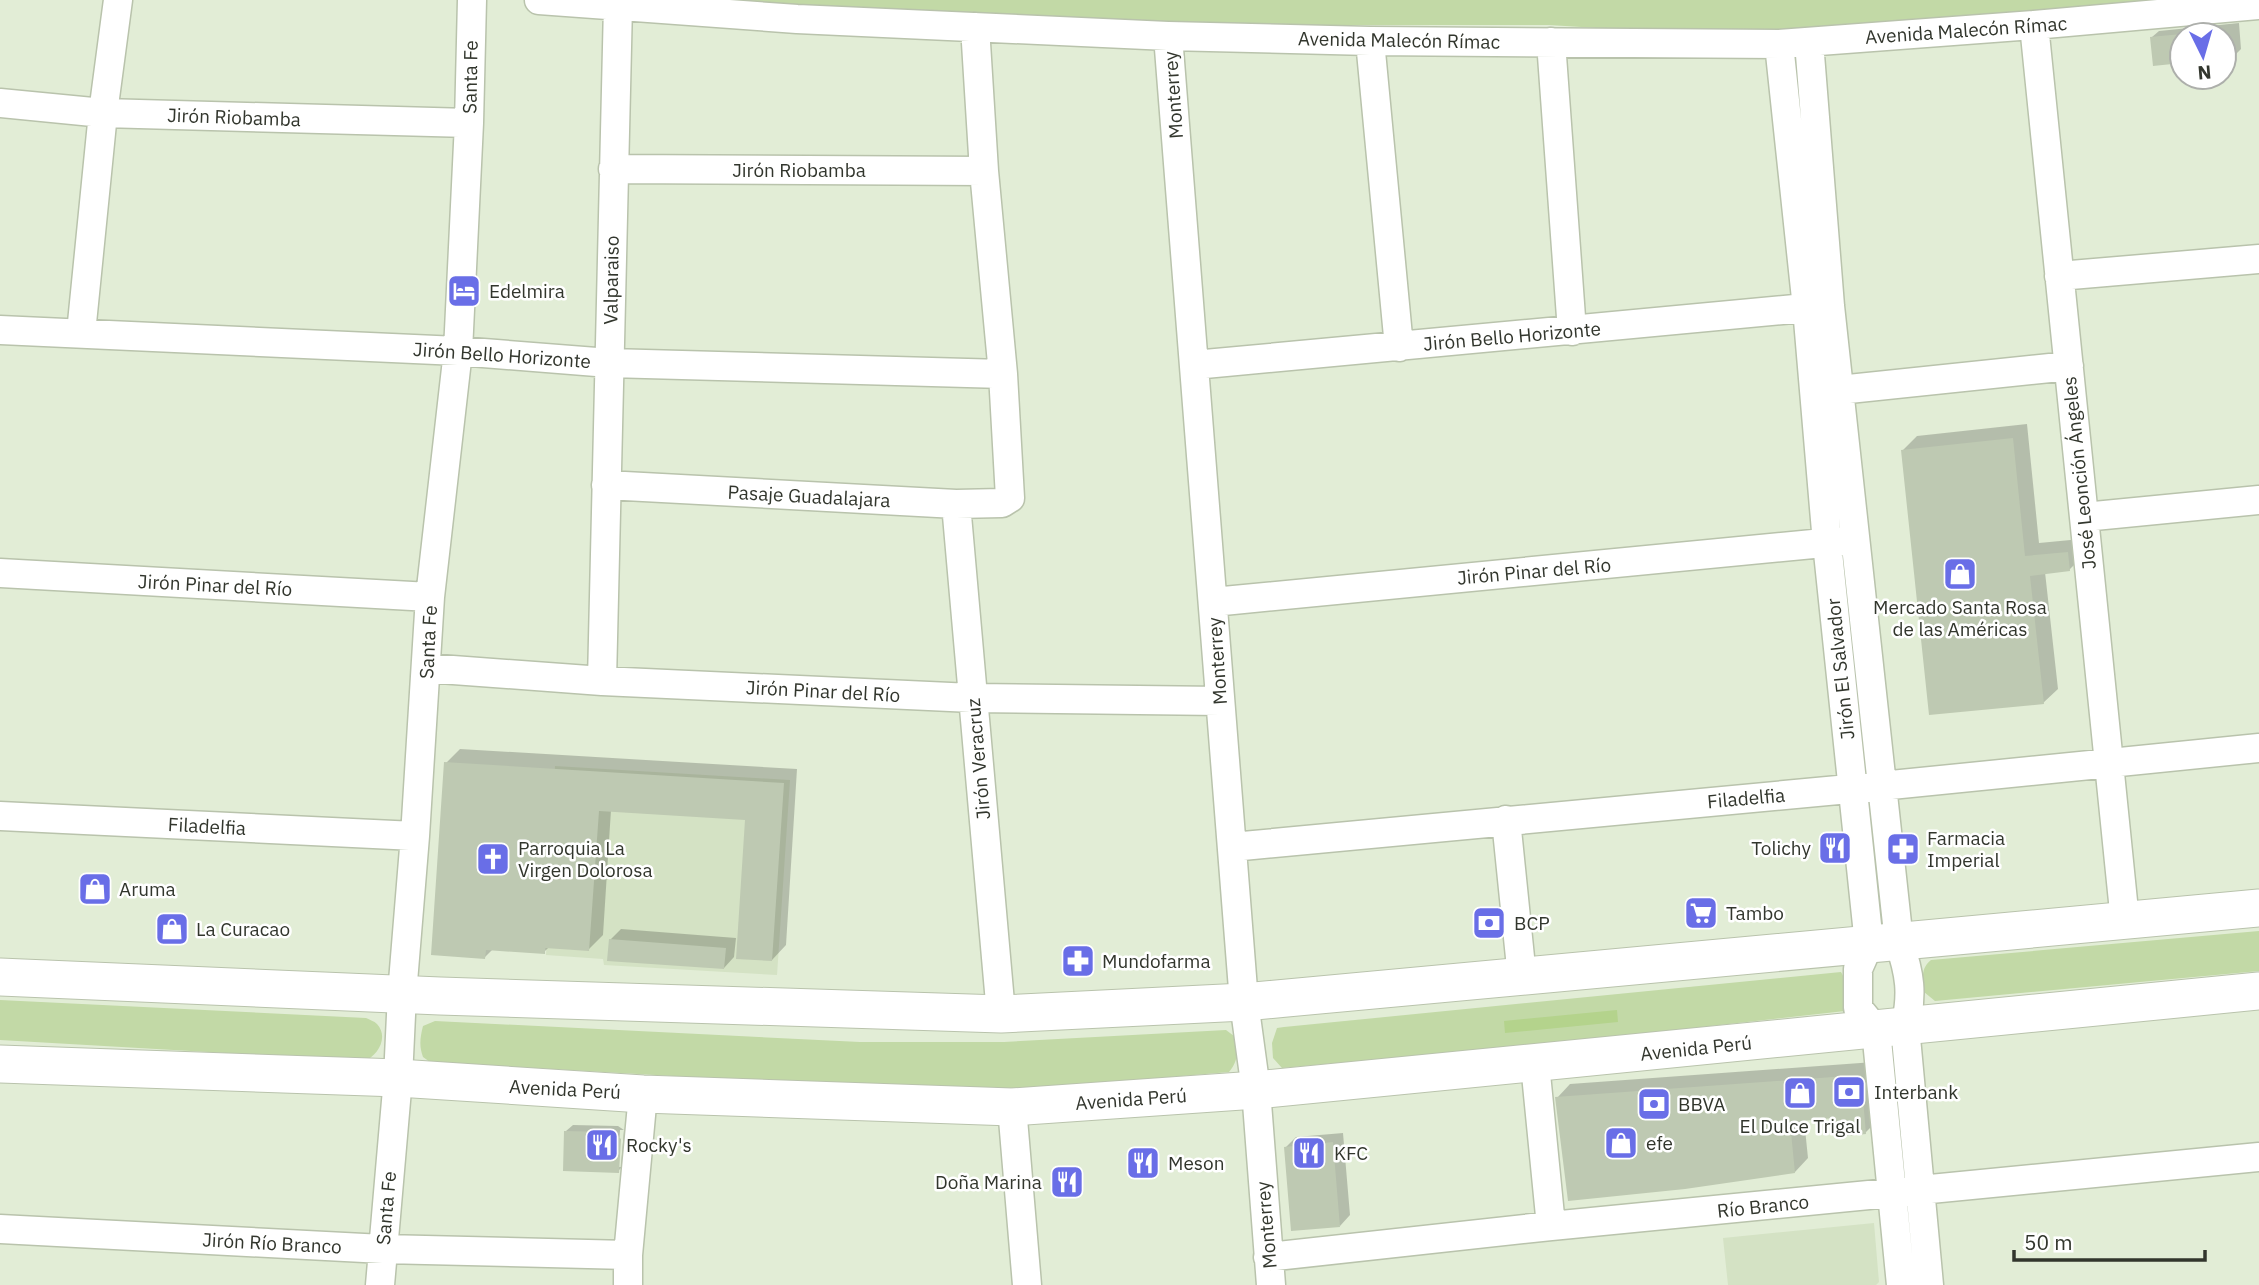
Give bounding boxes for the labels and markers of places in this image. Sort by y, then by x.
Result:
hotel icon: Edelmira [445,272,483,310]
place label: Edelmira [489,279,565,303]
shop icon: Mercado Santa Rosa de las Américas [1941,555,1979,593]
place label: Mercado Santa Rosa de las Américas [1873,595,2047,641]
place label: Farmacia Imperial [1927,826,2005,872]
restaurant icon: Tolichy [1816,829,1854,867]
pharmacy icon: Farmacia Imperial [1884,830,1922,868]
place label: Parroquia La Virgen Dolorosa [518,836,653,882]
place label: Tolichy [1751,836,1812,860]
church icon: Parroquia La Virgen Dolorosa [474,840,512,878]
shop icon: Aruma [76,870,114,908]
place label: Aruma [119,877,176,901]
supermarket icon: Tambo [1682,894,1720,932]
place label: Tambo [1726,901,1784,925]
bank icon: BCP [1470,904,1508,942]
shop icon: La Curacao [153,910,191,948]
place label: BCP [1514,911,1550,935]
place label: La Curacao [196,917,290,941]
pharmacy icon: Mundofarma [1059,942,1097,980]
place label: Mundofarma [1102,949,1211,973]
bank icon: Interbank [1830,1073,1868,1111]
shop icon: El Dulce Trigal [1781,1074,1819,1112]
place label: Interbank [1874,1080,1958,1104]
bank icon: BBVA [1635,1085,1673,1123]
place label: BBVA [1678,1092,1725,1116]
place label: El Dulce Trigal [1740,1114,1860,1138]
shop icon: efe [1602,1124,1640,1162]
restaurant icon: Rocky's [583,1126,621,1164]
place label: efe [1646,1131,1673,1155]
place label: Rocky's [626,1133,692,1157]
restaurant icon: KFC [1290,1134,1328,1172]
place label: KFC [1334,1141,1368,1165]
restaurant icon: Meson [1124,1144,1162,1182]
place label: Meson [1168,1151,1225,1175]
restaurant icon: Doña Marina [1048,1163,1086,1201]
place label: Doña Marina [935,1170,1042,1194]

